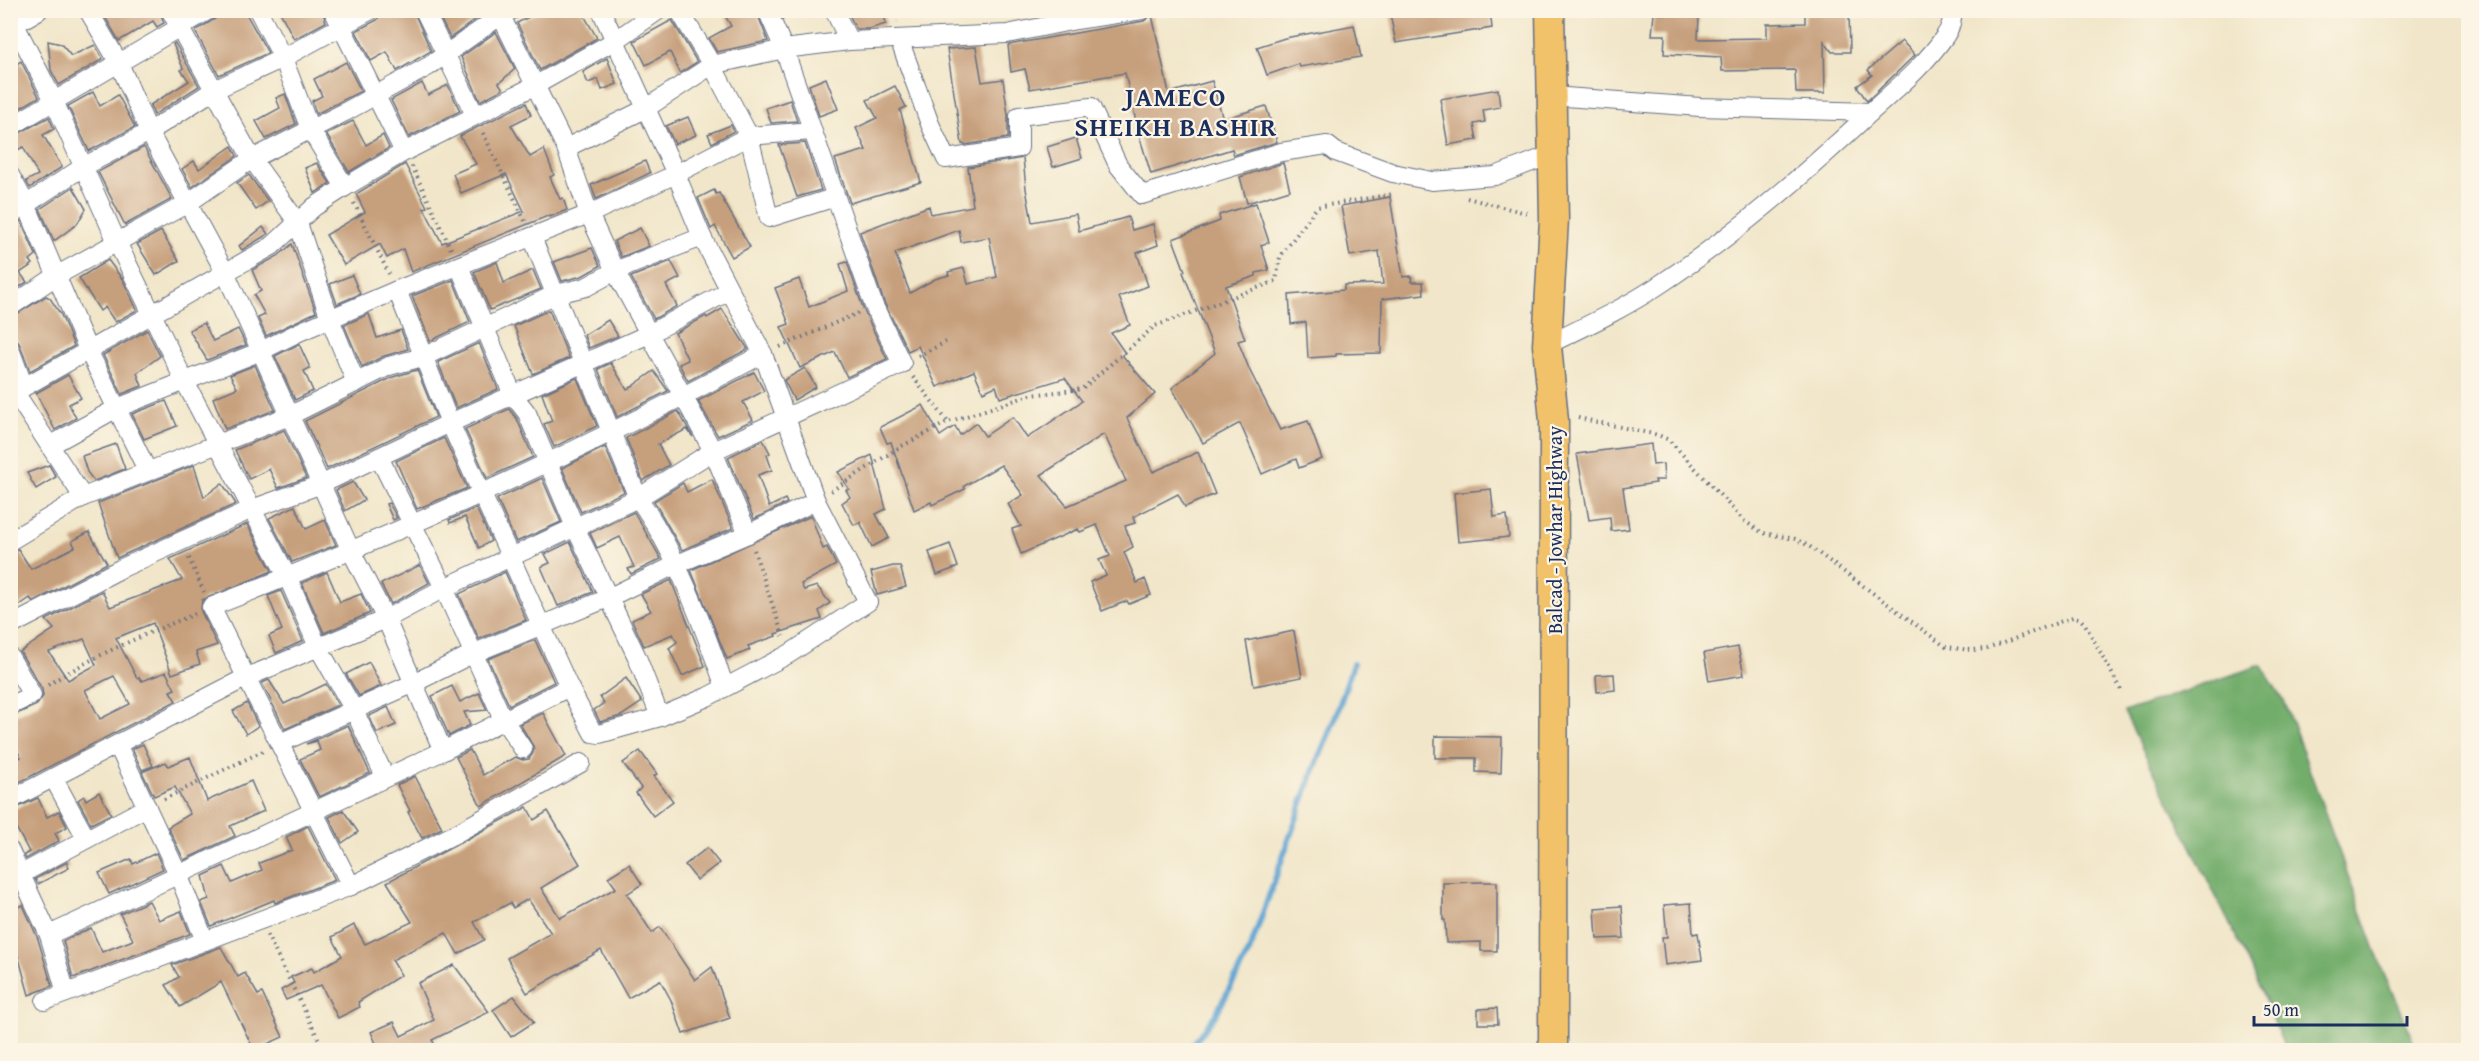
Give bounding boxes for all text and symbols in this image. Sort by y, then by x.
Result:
district label: JAMECO SHEIKH BASHIR [1074,77,1278,146]
street label: Balcad - Jowhar Highway [1540,426,1569,634]
scale bar [2254,989,2407,1027]
text: 50 m [2263,996,2299,1023]

